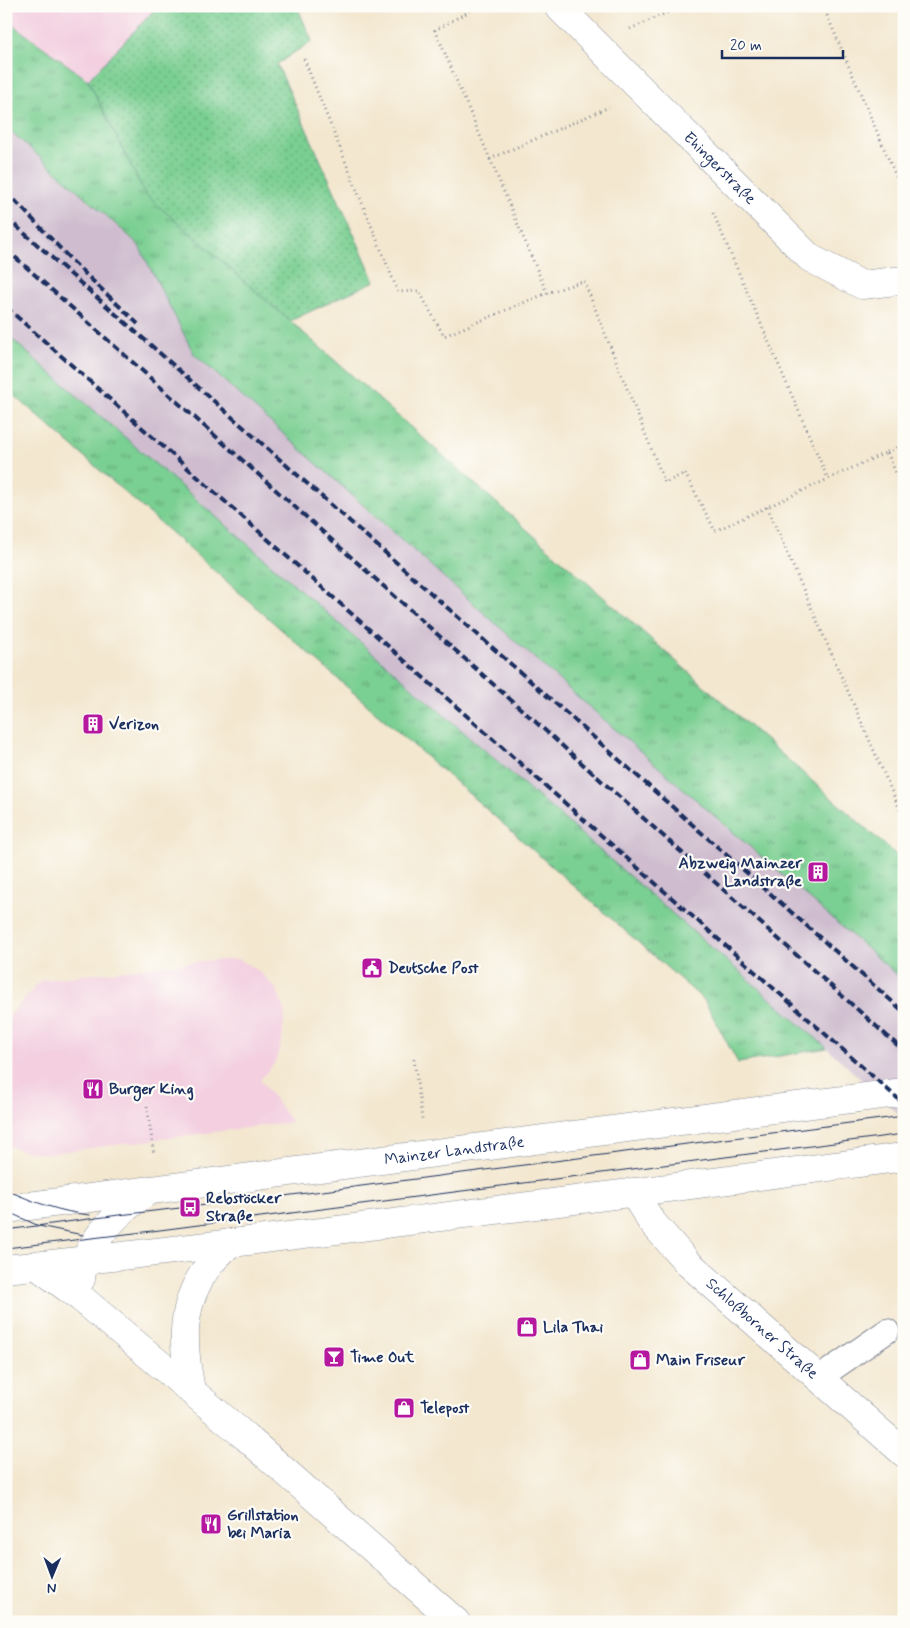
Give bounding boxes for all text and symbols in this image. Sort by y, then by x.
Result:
scale bar [722,28,844,60]
text: 20 m [730,36,762,56]
street label: Ehingerstraße [679,127,761,209]
building icon: Verizon [81,712,105,736]
place label: Verizon [109,714,159,735]
place label: Abzweig Mainzer Landstraße [679,853,802,892]
building icon: Abzweig Mainzer Landstraße [806,860,830,884]
public building icon: Deutsche Post [360,956,384,980]
place label: Deutsche Post [388,958,479,979]
restaurant icon: Burger King [81,1077,105,1101]
place label: Burger King [109,1079,194,1102]
street label: Mainzer Landstraße [383,1131,526,1170]
place label: Rebstöcker Straße [206,1188,282,1227]
bus stop icon: Rebstöcker Straße [178,1195,202,1219]
street label: Schloßborner Straße [702,1273,823,1384]
shop icon: Lila Thai [515,1315,539,1339]
place label: Lila Thai [543,1317,603,1338]
bar icon: Time Out [322,1345,346,1369]
place label: Time Out [350,1347,415,1368]
shop icon: Main Friseur [628,1348,652,1372]
place label: Main Friseur [656,1350,745,1371]
shop icon: Telepost [392,1396,416,1420]
place label: Telepost [420,1398,470,1419]
place label: Grillstation bei Maria [227,1505,299,1544]
restaurant icon: Grillstation bei Maria [199,1512,223,1536]
north arrow [28,1550,78,1600]
text: N [47,1579,57,1597]

